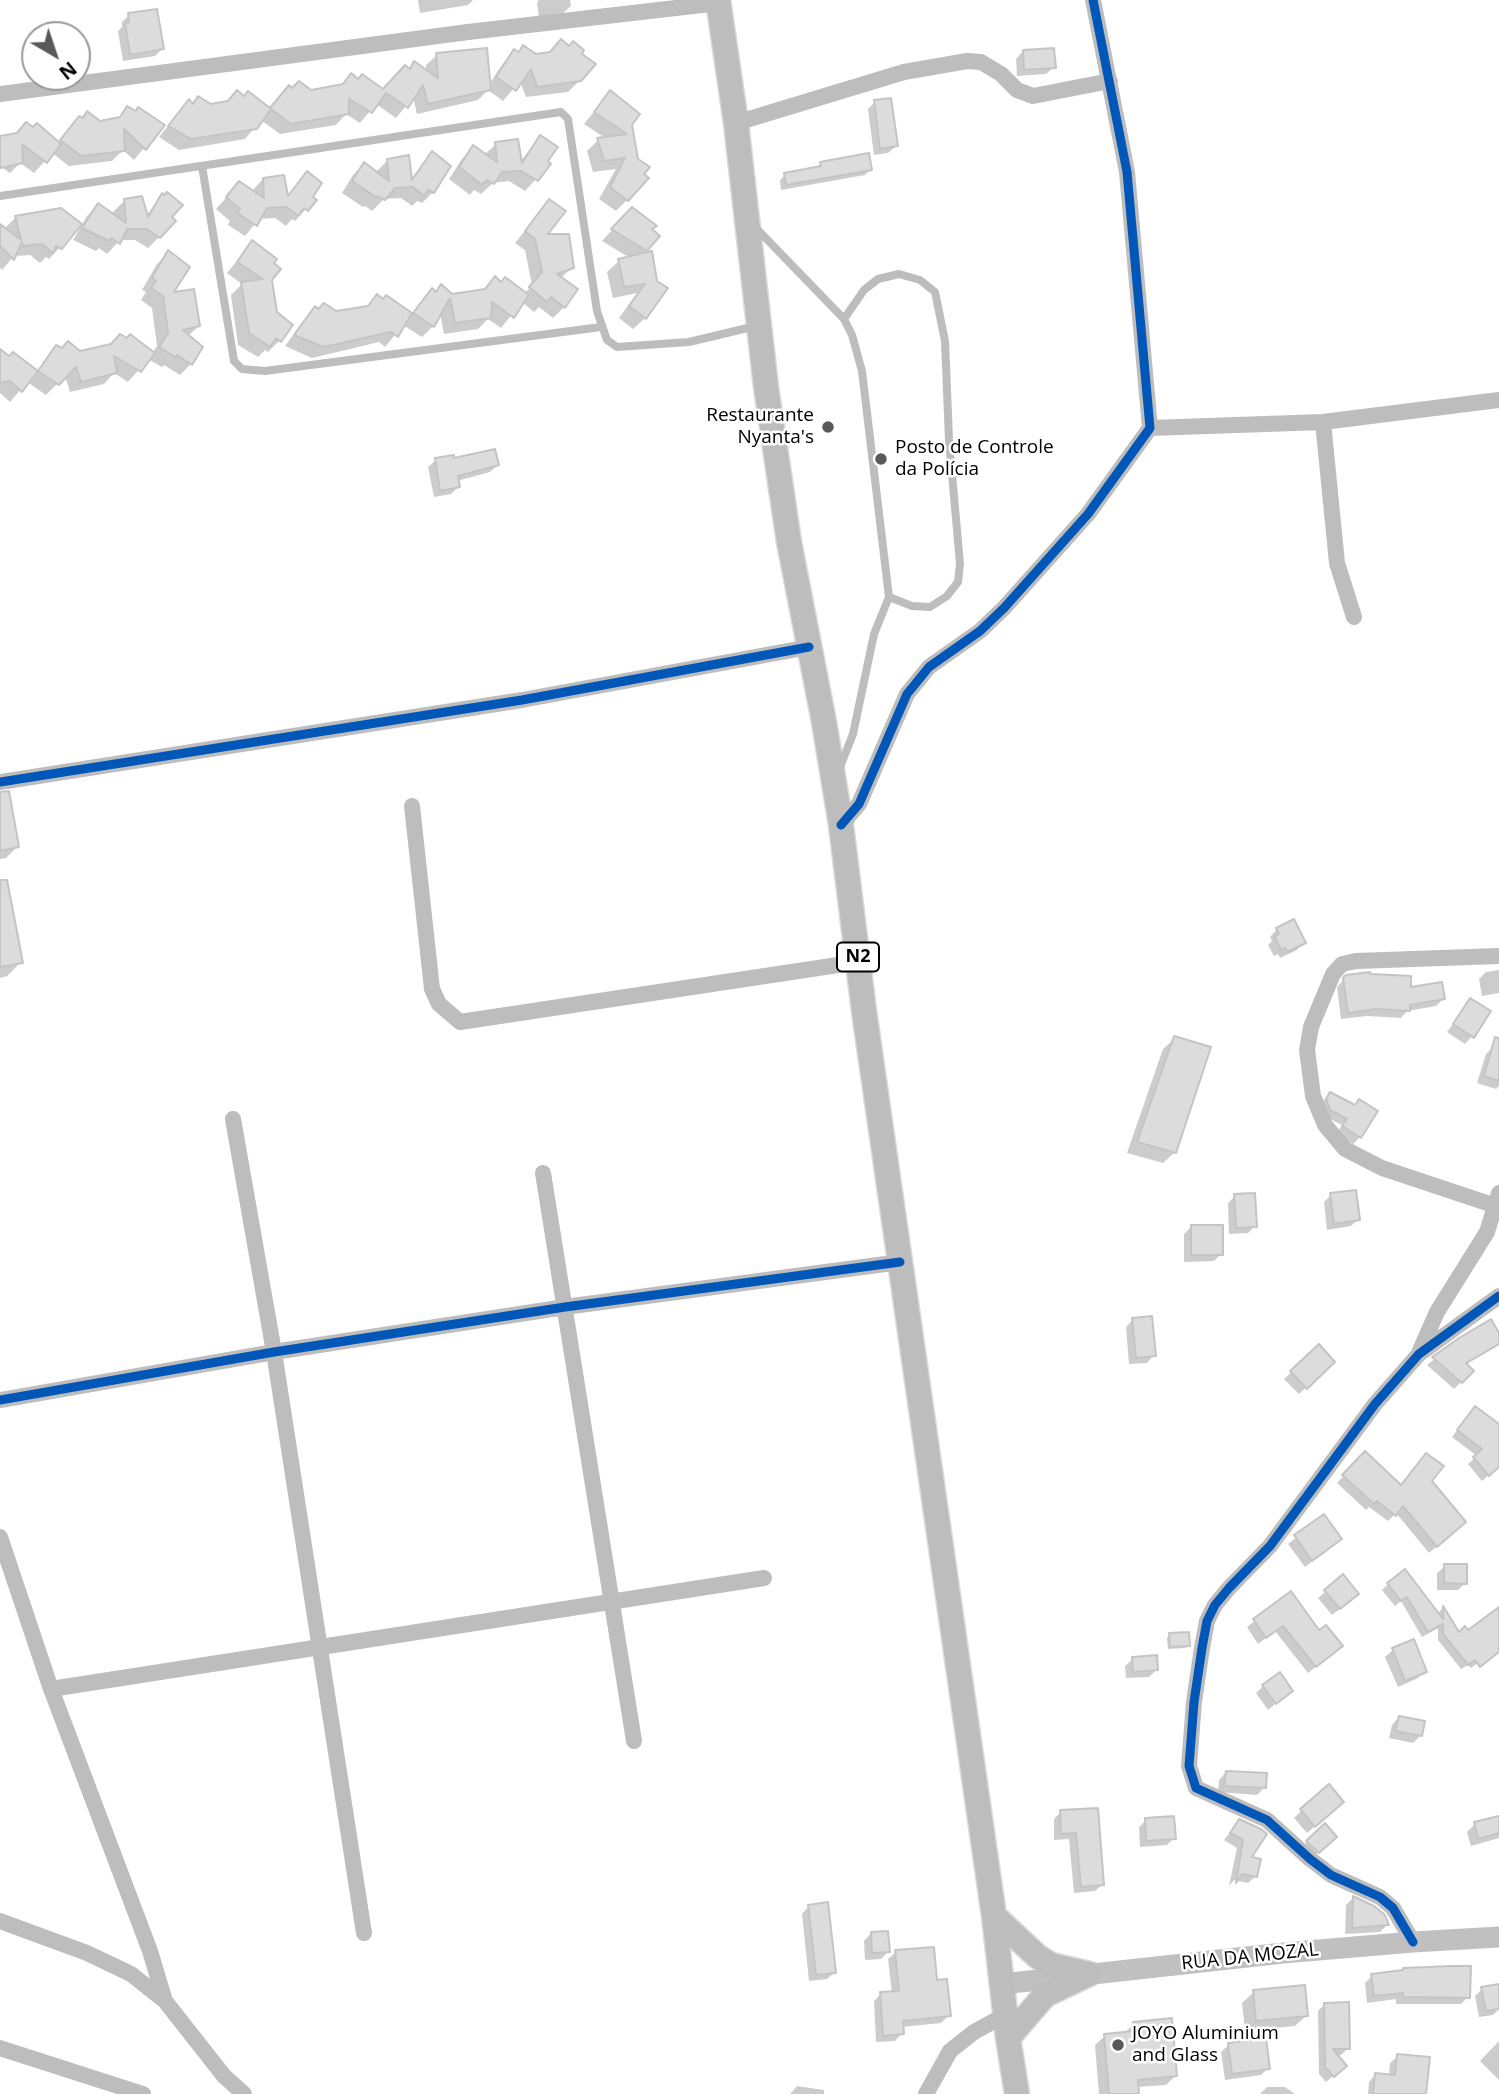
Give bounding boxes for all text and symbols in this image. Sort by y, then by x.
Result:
north arrow [21,21,91,91]
text: N [54,56,82,86]
place label: Restaurante Nyanta's [706,405,814,449]
marker: Restaurante Nyanta's [820,419,836,435]
place label: Posto de Controle da Polícia [895,437,1054,481]
marker: Posto de Controle da Polícia [873,451,889,467]
road number: N2 [837,942,879,972]
street label: RUA DA MOZAL [1180,1938,1320,1976]
place label: JOYO Aluminium and Glass [1132,2023,1279,2067]
marker: JOYO Aluminium and Glass [1110,2037,1126,2053]

